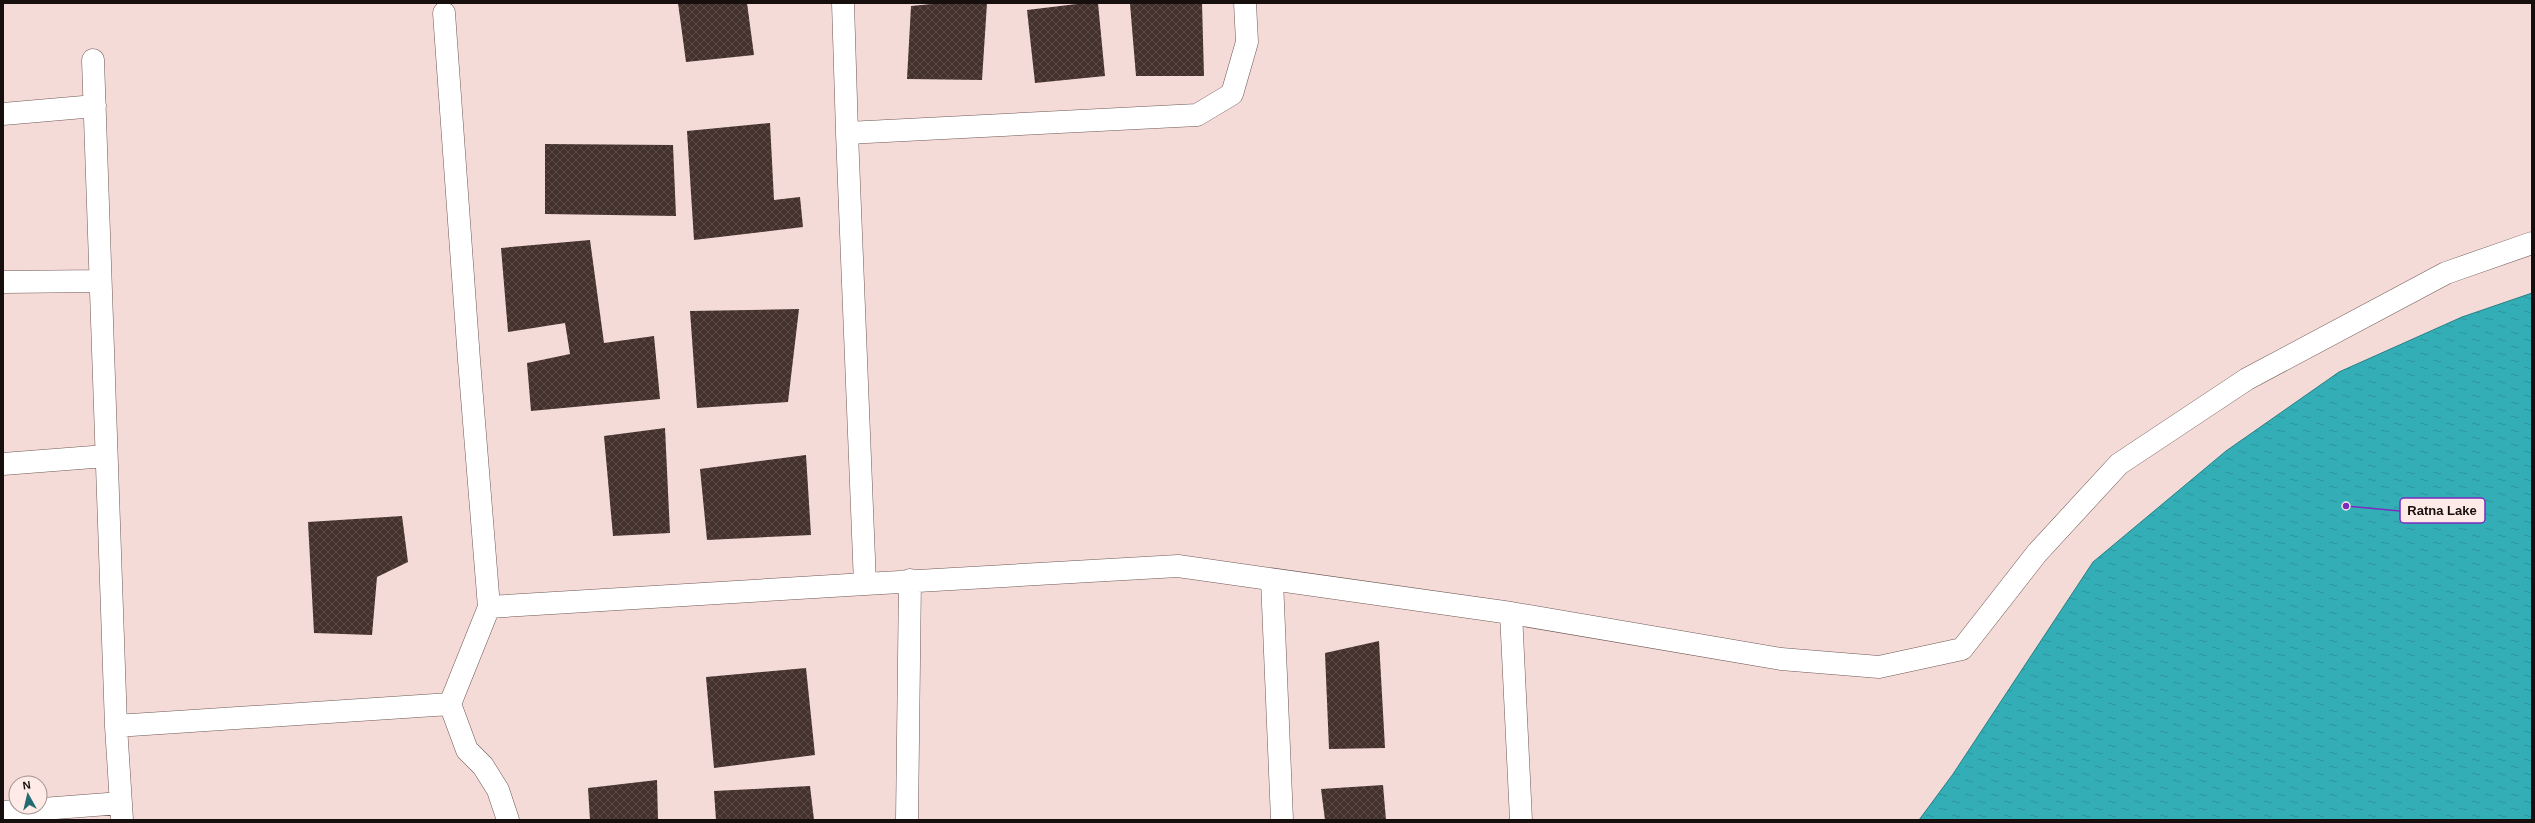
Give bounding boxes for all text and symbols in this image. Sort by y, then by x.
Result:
callout: Ratna Lake [2400,498,2485,523]
text: Ratna Lake [2407,503,2477,518]
north arrow [8,775,48,815]
text: N [22,779,31,792]

